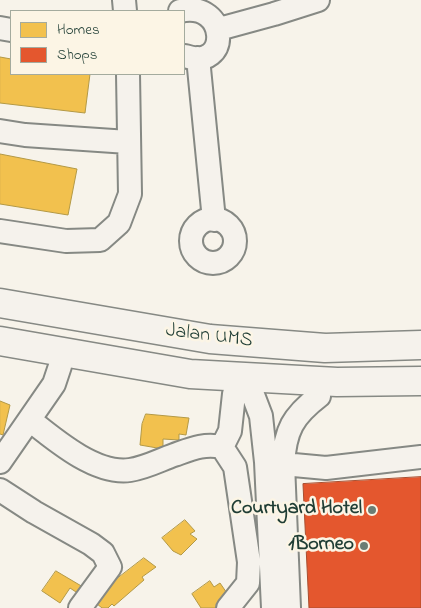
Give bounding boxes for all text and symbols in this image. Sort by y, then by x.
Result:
legend [10,10,185,75]
text: Homes [57,19,100,41]
text: Shops [57,44,97,66]
street label: Jalan UMS [164,320,254,354]
place label: Courtyard Hotel [231,498,362,522]
marker: Courtyard Hotel [366,504,378,516]
place label: 1Borneo [288,534,354,558]
marker: 1Borneo [358,540,370,552]

